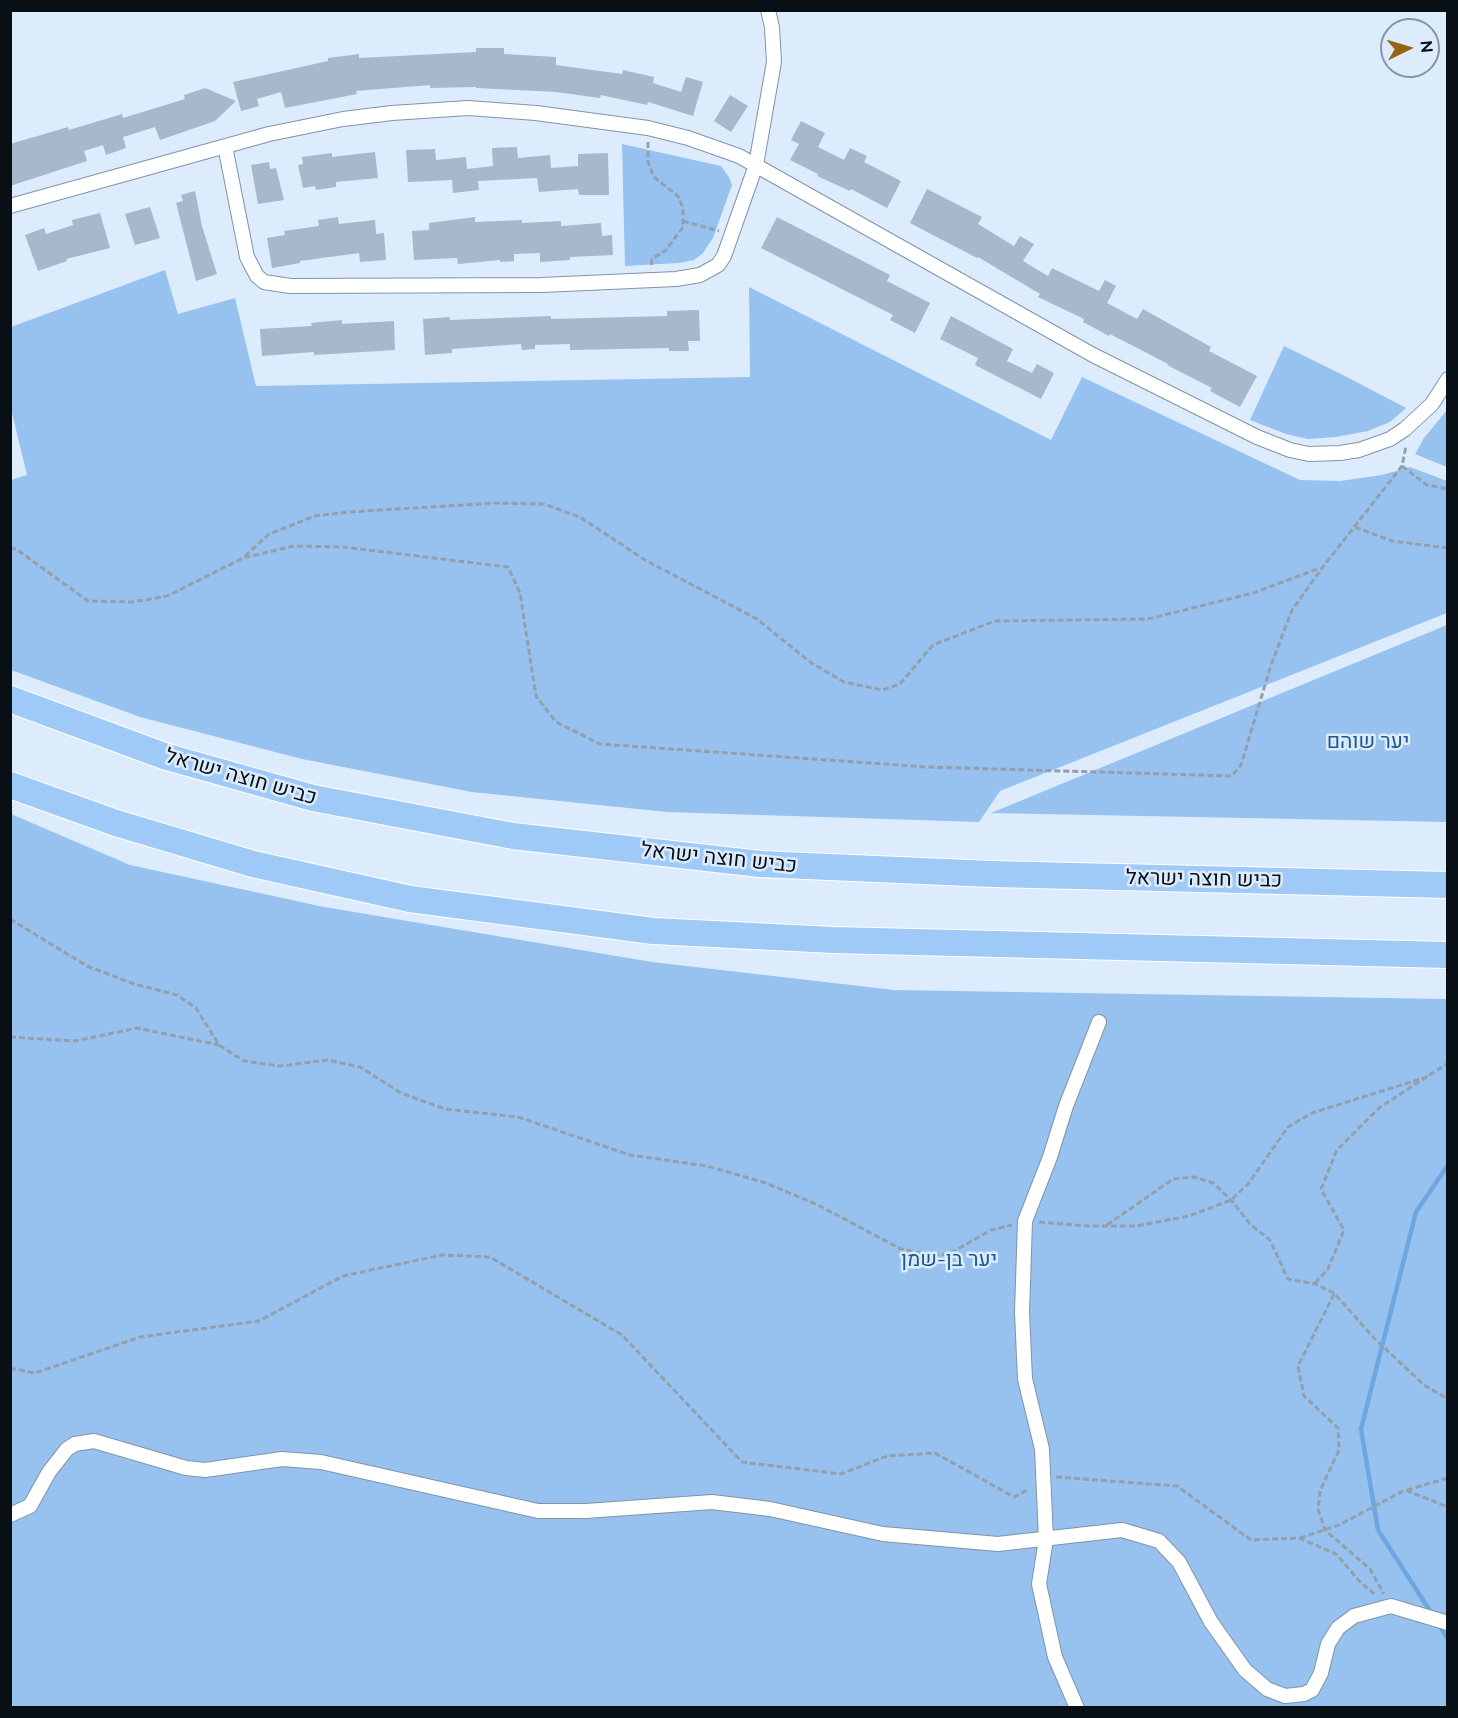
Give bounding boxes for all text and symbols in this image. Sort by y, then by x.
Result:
north arrow [1380,18,1440,78]
text: N [1416,40,1436,53]
park label: יער שוהם [1327,729,1409,755]
street label: כביש חוצה ישראל [162,743,320,811]
street label: כביש חוצה ישראל [640,837,798,879]
street label: כביש חוצה ישראל [1126,865,1282,893]
park label: יער בן-שמן [901,1247,997,1273]

